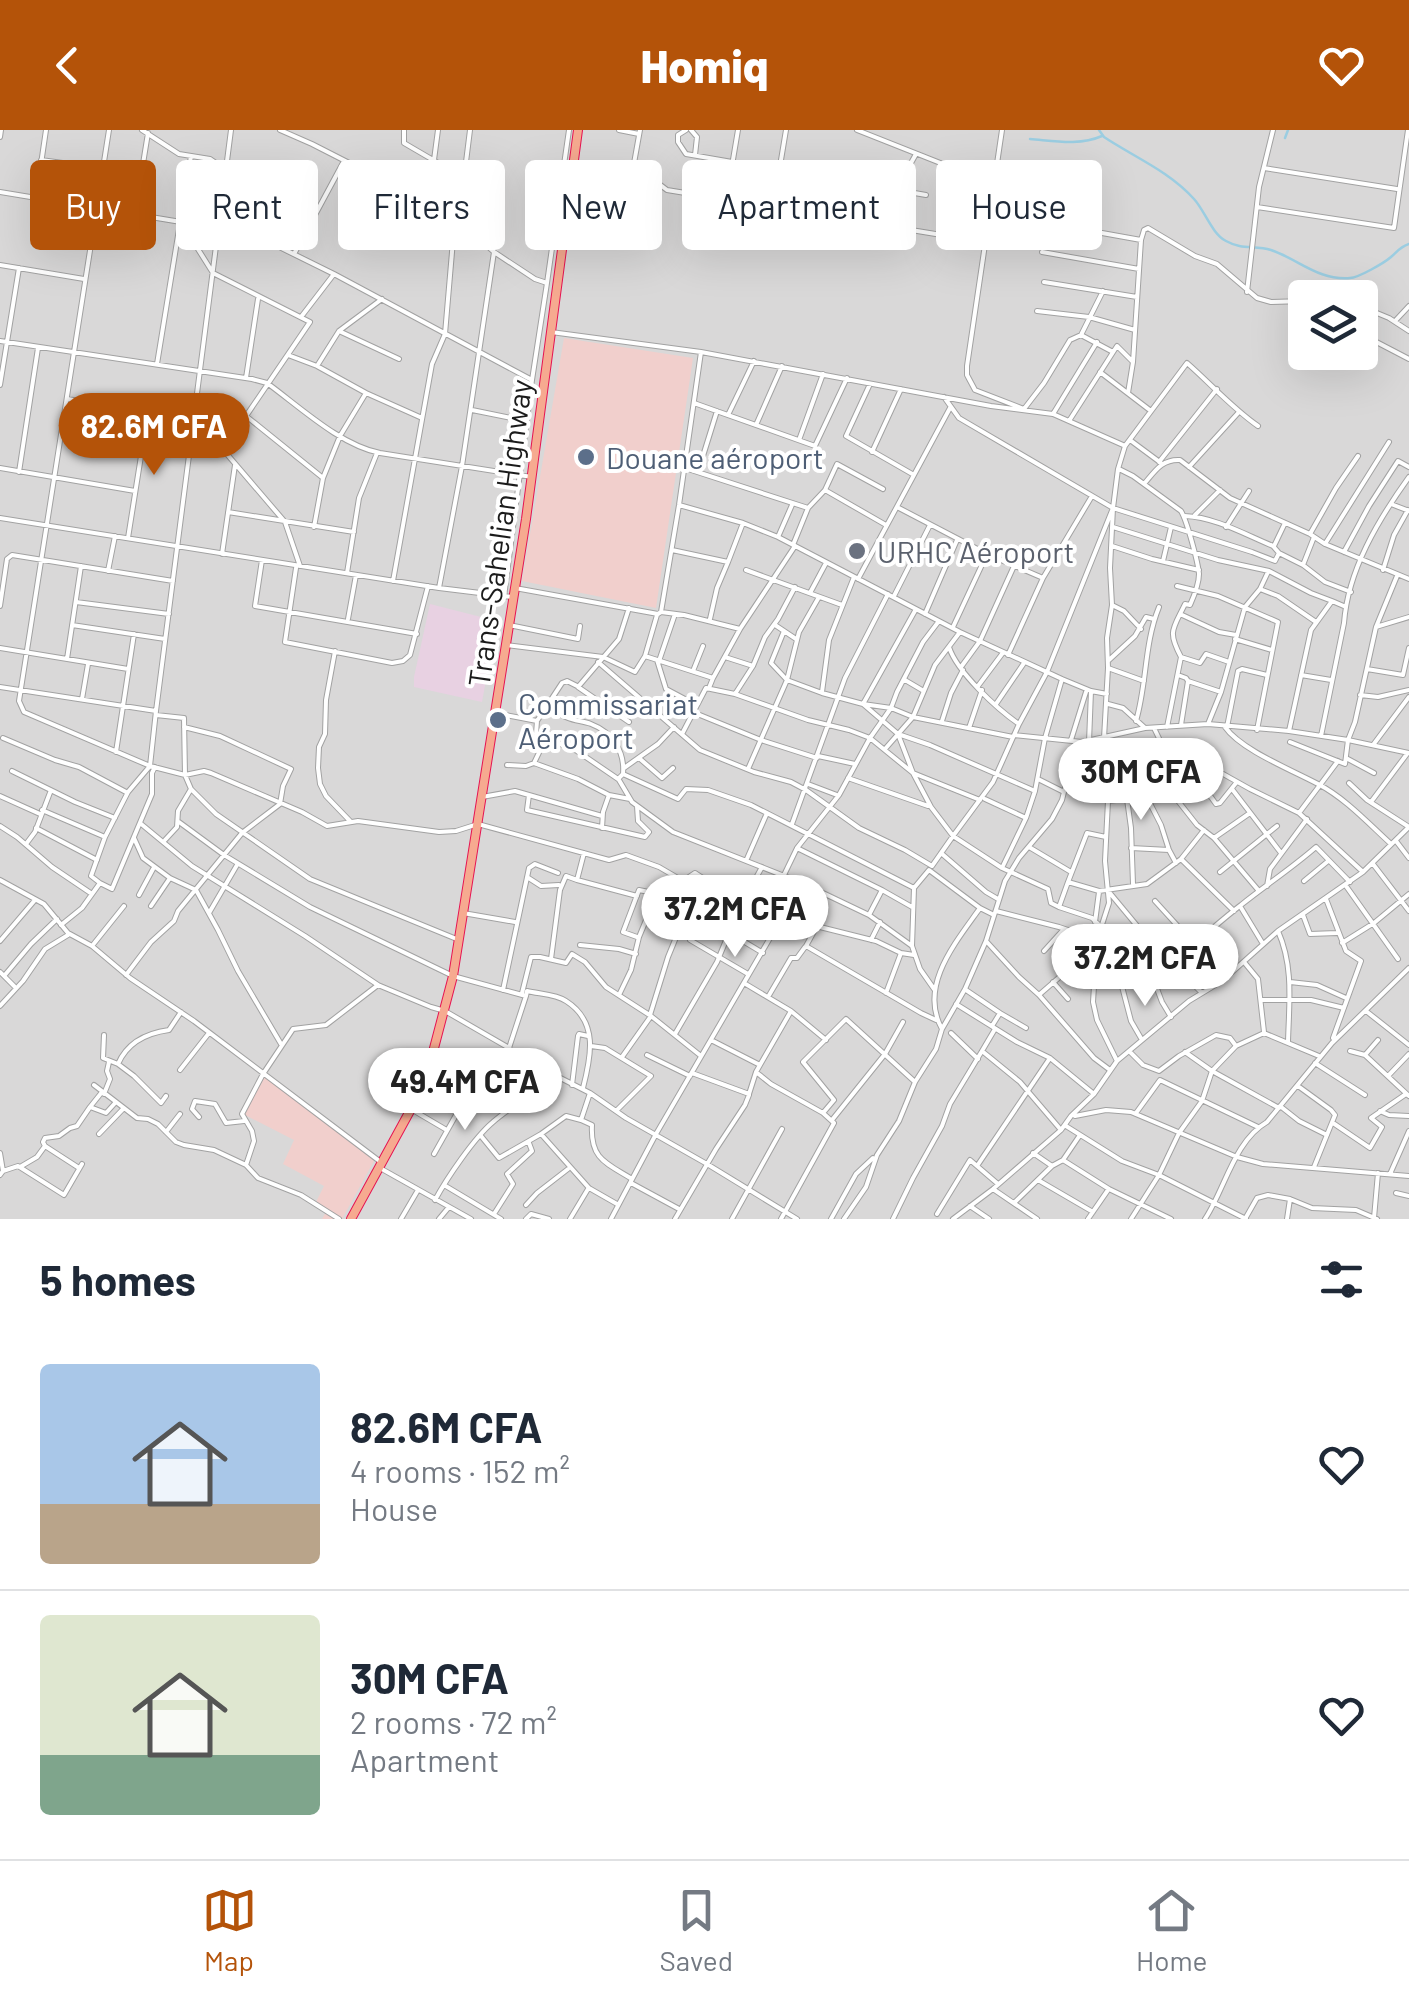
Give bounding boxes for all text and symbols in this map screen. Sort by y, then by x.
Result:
icon: back [40,38,95,93]
text: Homiq [640,38,769,92]
icon: heart [1314,38,1369,93]
chip: Buy [30,160,156,250]
chip: Rent [176,160,318,250]
chip: Filters [338,160,505,250]
chip: New [525,160,662,250]
chip: Apartment [682,160,916,250]
chip: House [936,160,1102,250]
map controls [1288,280,1378,370]
button: layers [1288,280,1378,370]
street label: Trans-Sahelian Highway [460,377,538,689]
pin: 82.6M CFA [40,393,268,478]
text: 82.6M CFA [81,406,227,444]
place label: Douane aéroport [606,439,824,475]
marker: Douane aéroport [575,446,597,468]
place label: URHC Aéroport [877,533,1075,569]
marker: URHC Aéroport [846,540,868,562]
place label: Commissariat Aéroport [518,685,698,755]
marker: Commissariat Aéroport [487,709,509,731]
pin: 30M CFA [1049,738,1233,823]
text: 30M CFA [1080,751,1202,789]
pin: 37.2M CFA [621,875,849,960]
text: 37.2M CFA [663,888,807,926]
pin: 37.2M CFA [1031,924,1259,1009]
text: 37.2M CFA [1073,937,1217,975]
pin: 49.4M CFA [351,1048,579,1133]
text: 49.4M CFA [390,1061,540,1099]
icon: filters [1314,1252,1369,1307]
text: 5 homes [40,1254,196,1304]
text: 82.6M CFA [350,1401,543,1451]
icon: home [120,1404,240,1524]
icon: heart [1314,1437,1369,1492]
text: 4 rooms · 152 m² [350,1451,570,1489]
text: House [350,1489,438,1527]
text: 30M CFA [350,1652,509,1702]
icon: home [120,1655,240,1775]
icon: heart [1314,1688,1369,1743]
text: 2 rooms · 72 m² [350,1702,557,1740]
text: Apartment [350,1740,499,1778]
tab: Map [202,1883,257,1977]
tab: Saved [660,1883,733,1977]
tab: Home [1136,1883,1207,1977]

